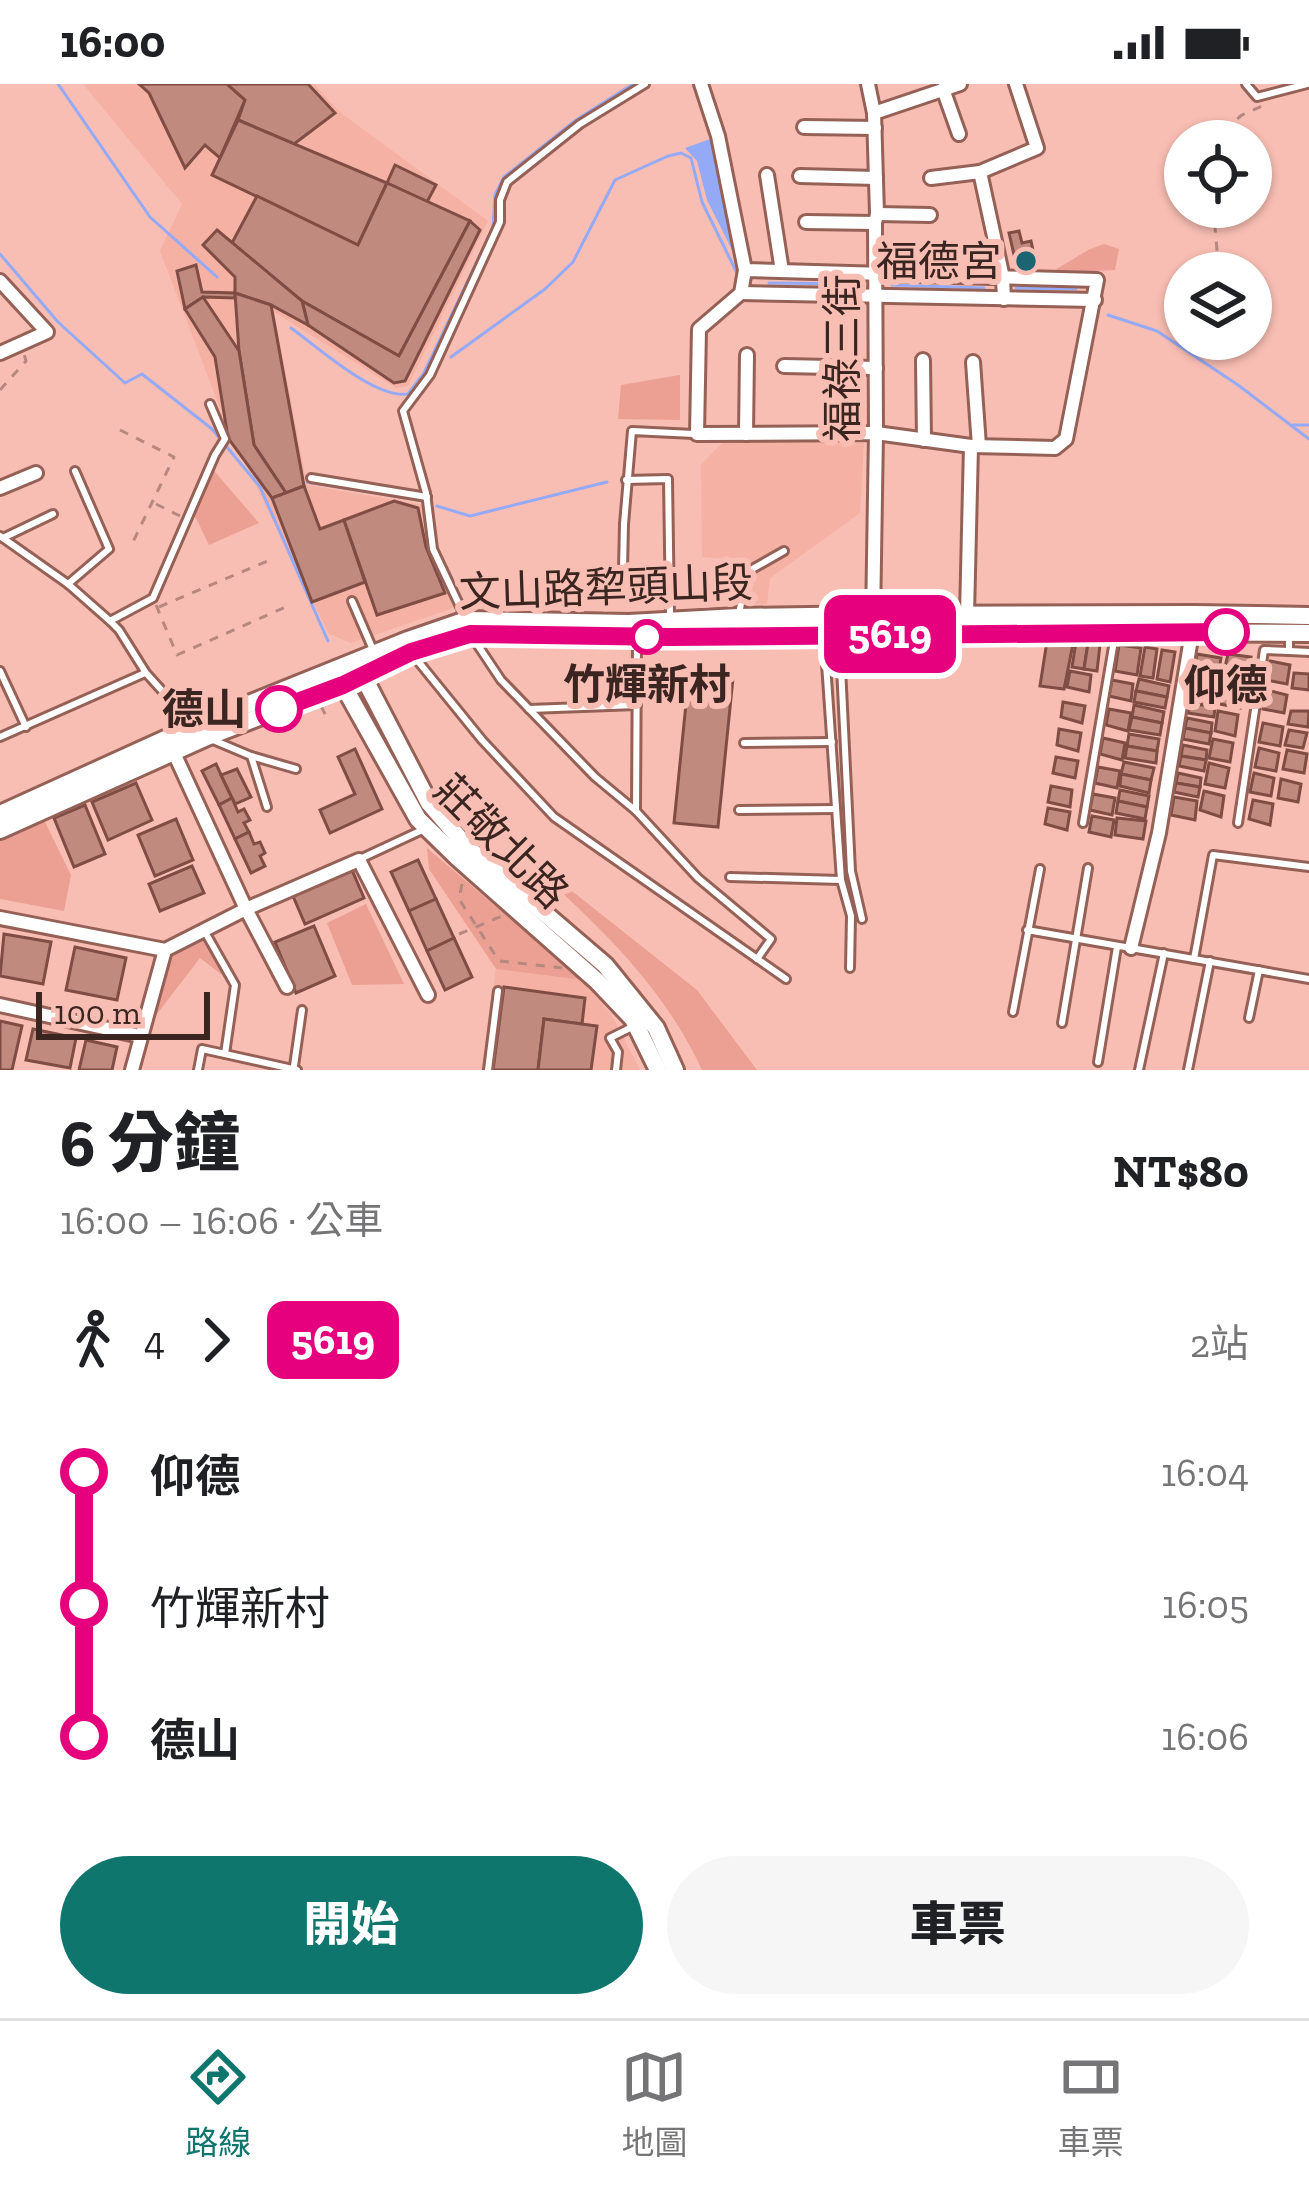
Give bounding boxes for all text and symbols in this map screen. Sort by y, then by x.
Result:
text: 16:00 [60,15,165,69]
map controls [1164,120,1272,360]
button: locate [1164,120,1272,228]
place label: 福德宮 [876,236,1002,287]
marker: 福德宮 [1013,248,1039,274]
button: layers [1164,252,1272,360]
street label: 福祿三街 [817,274,868,442]
street label: 文山路犂頭山段 [458,557,754,618]
line badge: 5619 [806,595,974,673]
text: 5619 [848,608,932,659]
marker: 仰德 [1204,610,1248,654]
marker: 竹輝新村 [631,621,663,653]
place label: 竹輝新村 [563,659,731,710]
place label: 仰德 [1184,660,1268,711]
place label: 德山 [162,684,246,735]
marker: 德山 [257,687,301,731]
street label: 莊敬北路 [424,764,579,919]
scale bar [36,986,210,1039]
text: 100 m [54,993,141,1032]
text: 6 分鐘 [60,1104,240,1183]
text: NT$80 [1113,1145,1249,1199]
text: 16:00 – 16:06 · 公車 [60,1197,383,1244]
icon: walk [60,1307,126,1373]
icon: forward [183,1307,249,1373]
text: 5619 [291,1314,375,1365]
text: 4 [144,1317,165,1364]
text: 2站 [1190,1320,1249,1367]
text: 16:04 [1161,1449,1249,1496]
text: 仰德 [150,1450,240,1504]
text: 16:05 [1162,1581,1249,1628]
text: 竹輝新村 [150,1582,330,1636]
text: 16:06 [1161,1713,1249,1760]
text: 德山 [150,1714,240,1768]
button: 開始 [60,1856,643,1994]
button: 車票 [667,1856,1249,1994]
tab: 路線 [185,2044,251,2164]
tab: 地圖 [621,2044,687,2164]
tab: 車票 [1058,2044,1124,2164]

